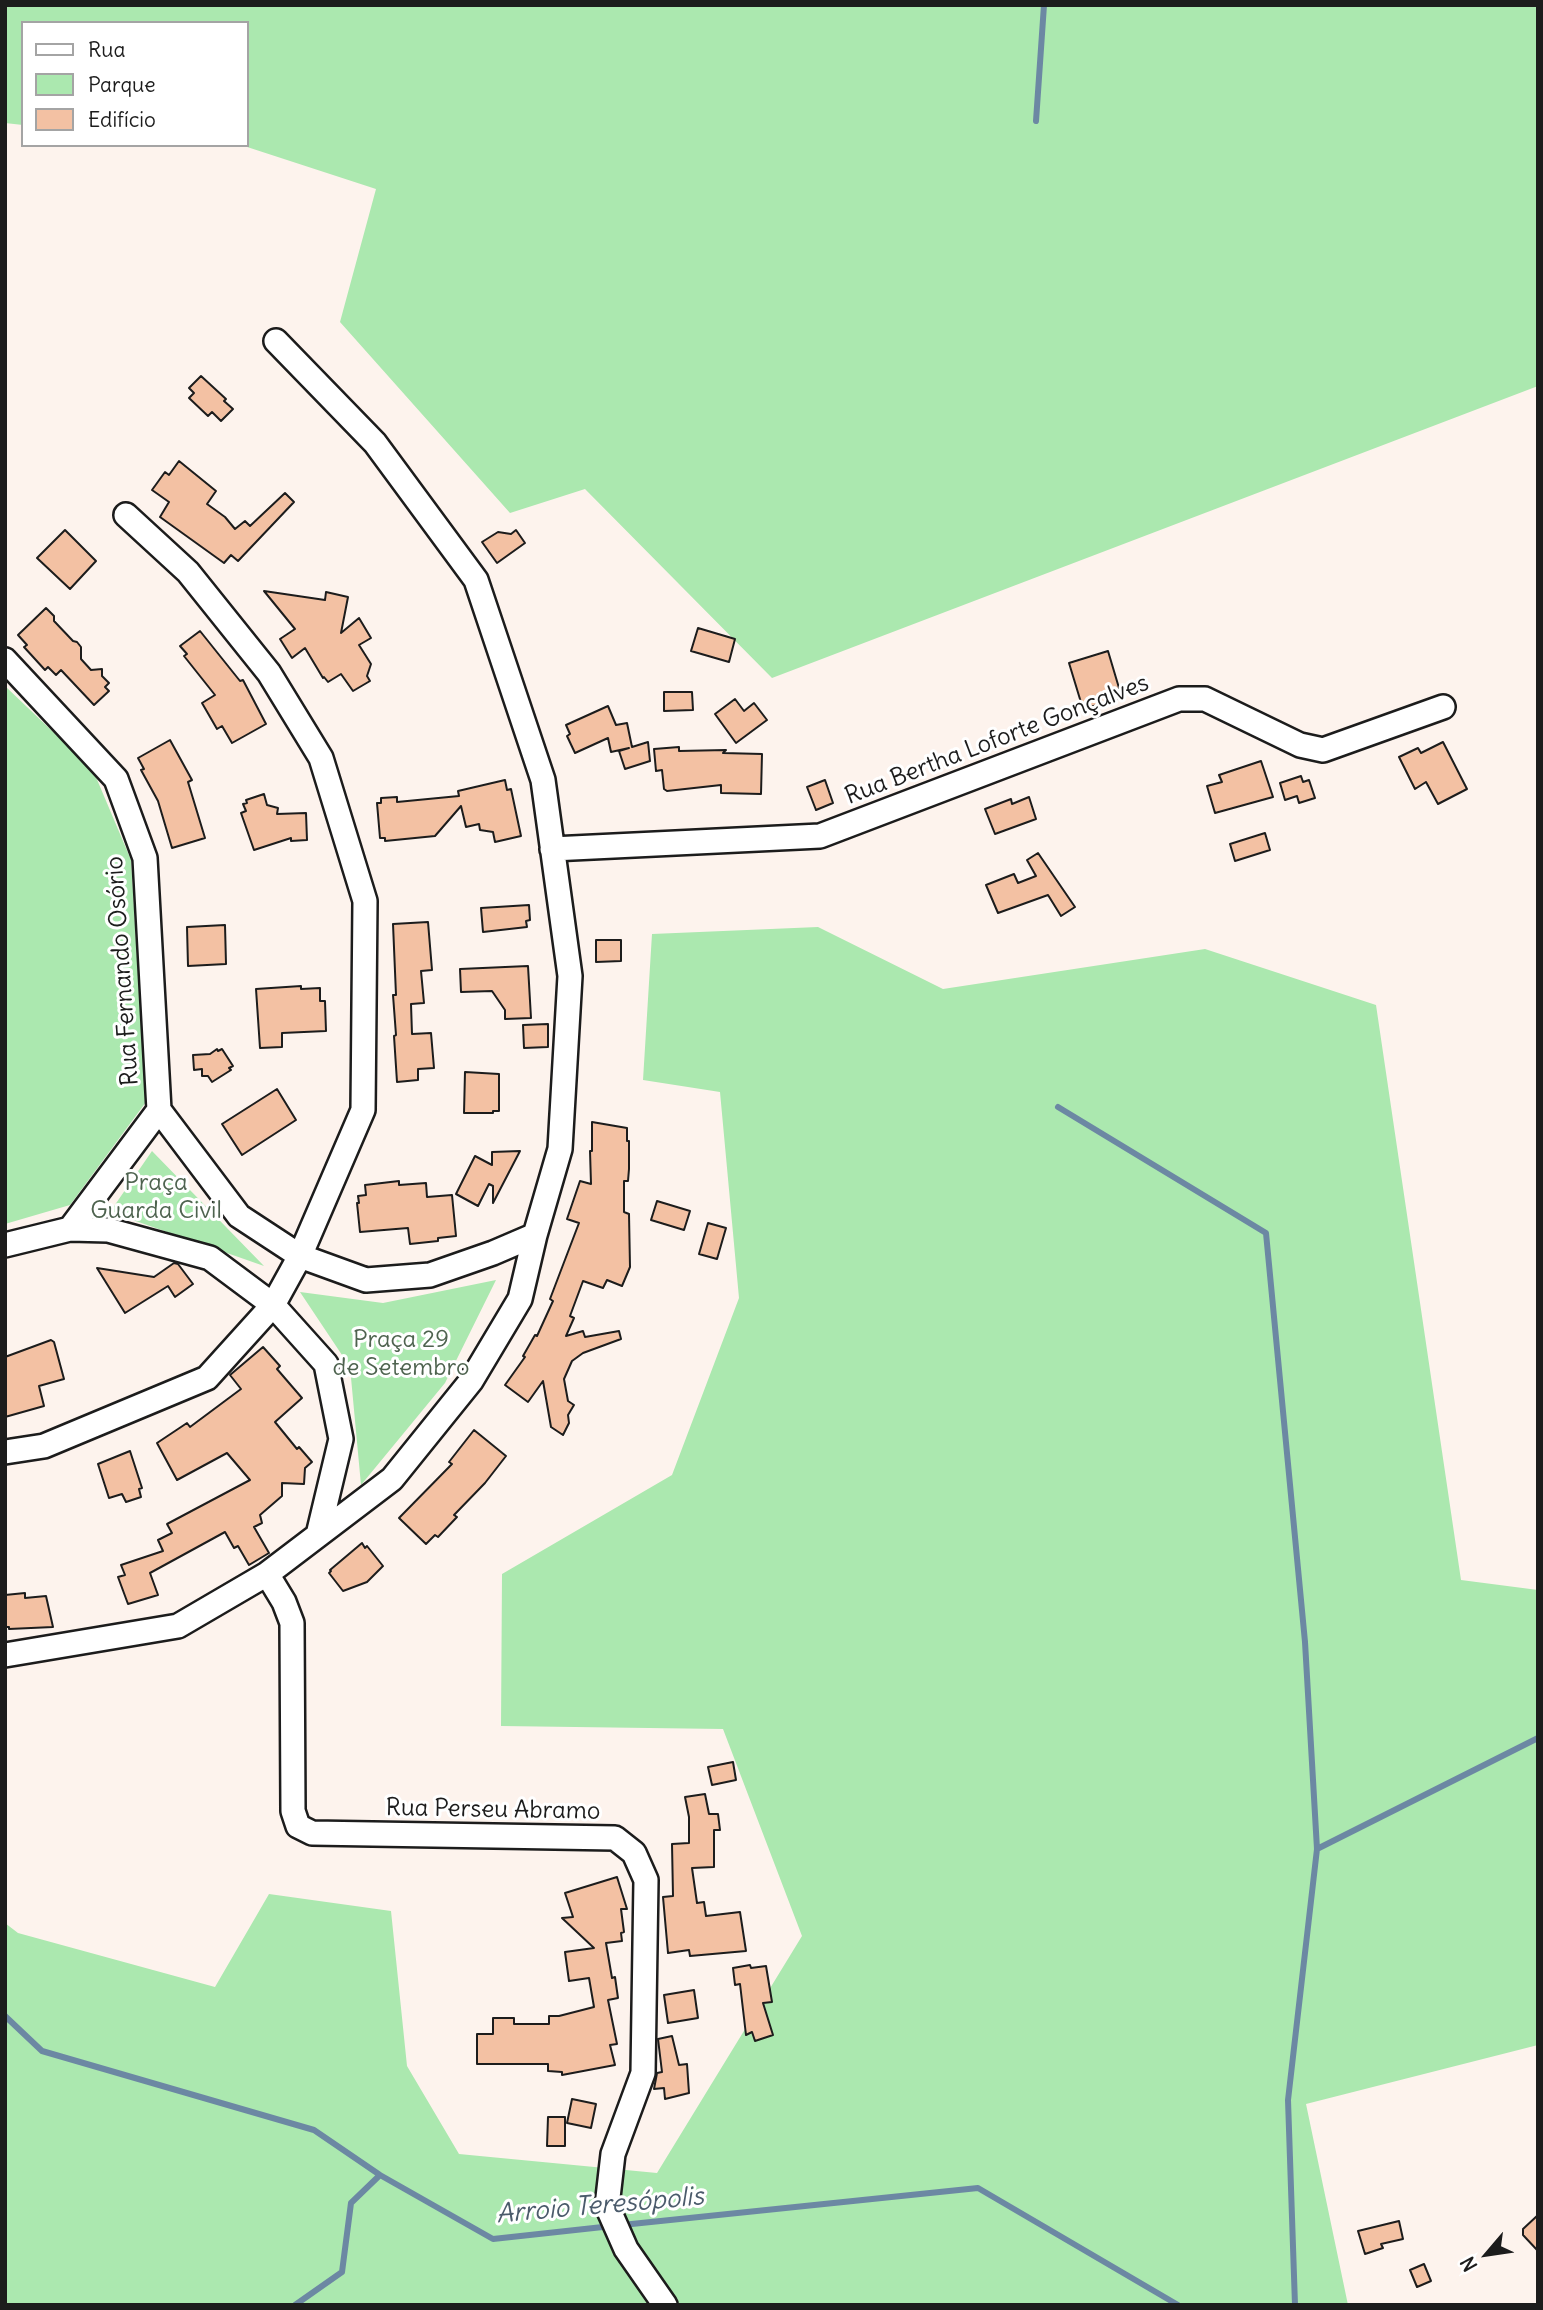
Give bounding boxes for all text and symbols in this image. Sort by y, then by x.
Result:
legend [21,21,248,147]
text: Rua [88,36,125,63]
text: Parque [88,71,156,98]
text: Edifício [88,106,156,133]
street label: Rua Bertha Loforte Gonçalves [841,669,1153,811]
street label: Rua Fernando Osório [101,855,145,1087]
park label: Praça Guarda Civil [90,1169,222,1225]
park label: Praça 29 de Setembro [332,1326,470,1382]
street label: Rua Perseu Abramo [385,1794,601,1826]
water label: Arroio Teresópolis [495,2181,705,2231]
north arrow [1452,2219,1522,2289]
text: N [1455,2253,1482,2276]

